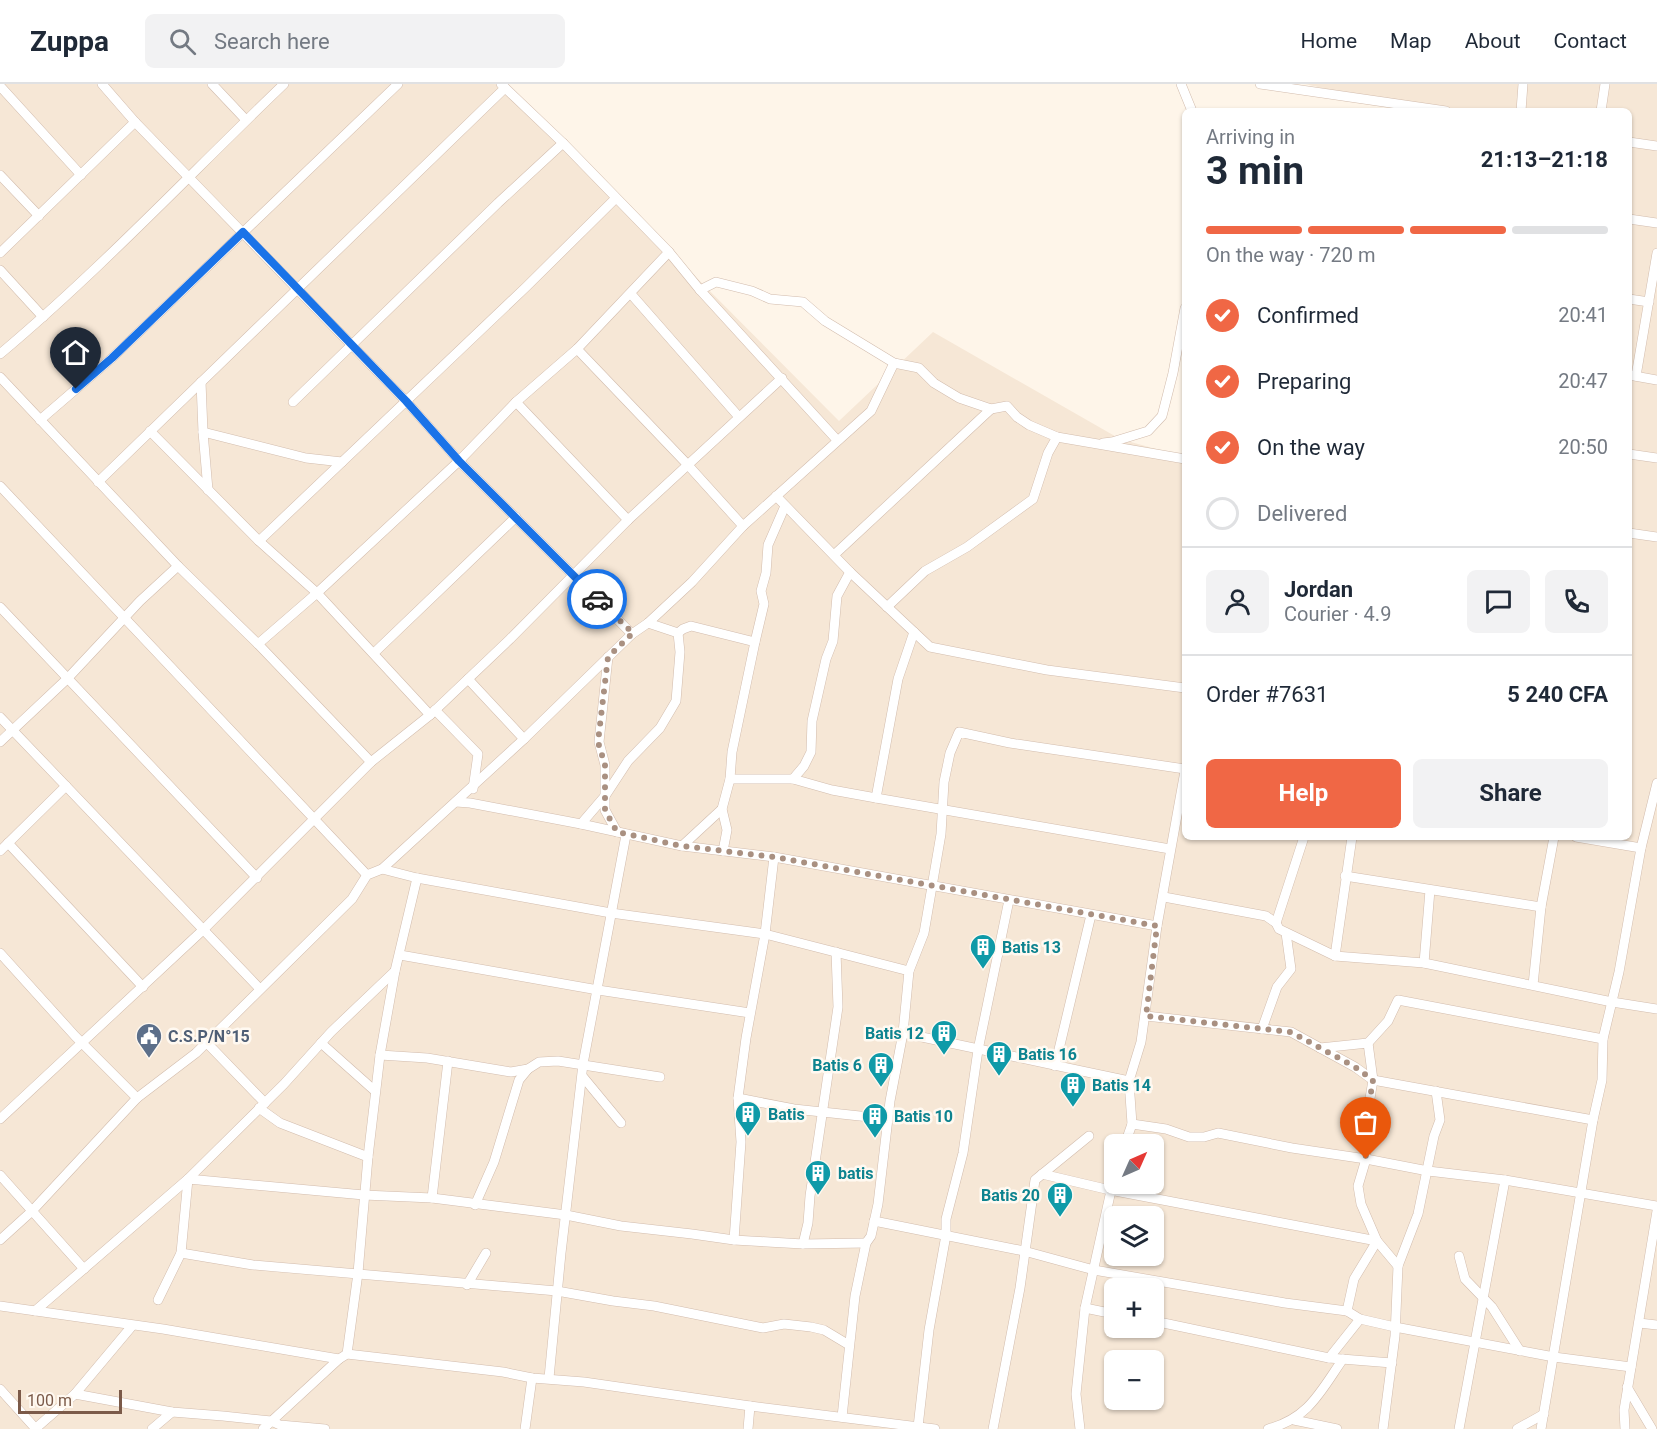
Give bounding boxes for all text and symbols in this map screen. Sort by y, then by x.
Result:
search box [145,14,565,68]
text: Zuppa [30,25,109,58]
icon: search [166,25,199,58]
text: Search here [214,29,330,54]
text: Home [1301,29,1357,53]
text: Map [1390,29,1432,53]
text: About [1465,29,1521,53]
text: Contact [1554,29,1627,53]
text: Arriving in [1206,125,1295,149]
text: 21:13–21:18 [1481,147,1608,172]
text: 3 min [1206,148,1304,194]
text: On the way · 720 m [1206,243,1375,267]
icon: check [1206,299,1239,332]
text: Confirmed [1257,303,1359,328]
text: 20:41 [1558,303,1608,327]
pin [50,327,101,389]
icon: home [59,336,92,369]
icon: check [1206,365,1239,398]
text: Preparing [1257,369,1351,394]
text: 20:47 [1558,369,1608,393]
icon: check [1206,431,1239,464]
text: On the way [1257,435,1365,460]
text: 20:50 [1558,435,1608,459]
text: Delivered [1257,501,1347,526]
courier [567,569,627,629]
button: person [1206,570,1269,633]
button: chat [1467,570,1530,633]
button: phone [1545,570,1608,633]
text: Jordan [1284,577,1353,602]
icon: car [581,583,614,616]
text: Courier · 4.9 [1284,602,1391,626]
text: Order #7631 [1206,682,1328,707]
text: 5 240 CFA [1507,682,1608,707]
button: Help [1206,759,1401,828]
button: Share [1413,759,1608,828]
building icon: Batis 13 [968,932,998,970]
place label: Batis 13 [1002,938,1061,957]
building icon: Batis 12 [929,1018,959,1056]
public building icon: C.S.P/N°15 [134,1021,164,1059]
place label: Batis 12 [865,1024,924,1043]
place label: C.S.P/N°15 [168,1027,250,1046]
building icon: Batis 16 [984,1039,1014,1077]
place label: Batis 16 [1018,1045,1077,1064]
building icon: Batis 6 [866,1050,896,1088]
place label: Batis 6 [812,1056,862,1075]
building icon: Batis 14 [1058,1070,1088,1108]
place label: Batis 14 [1092,1076,1151,1095]
pin [1340,1097,1391,1159]
building icon: Batis [733,1099,763,1137]
building icon: Batis 10 [860,1101,890,1139]
place label: Batis [768,1105,805,1124]
icon: bag [1349,1106,1382,1139]
place label: Batis 10 [894,1107,953,1126]
north arrow [1104,1134,1164,1194]
map controls [1104,1134,1164,1410]
building icon: batis [803,1158,833,1196]
place label: batis [838,1164,873,1183]
building icon: Batis 20 [1045,1180,1075,1218]
place label: Batis 20 [981,1186,1040,1205]
button: layers [1104,1206,1164,1266]
button: + [1104,1278,1164,1338]
button: − [1104,1350,1164,1410]
scale bar [18,1387,122,1414]
text: 100 m [27,1391,72,1410]

